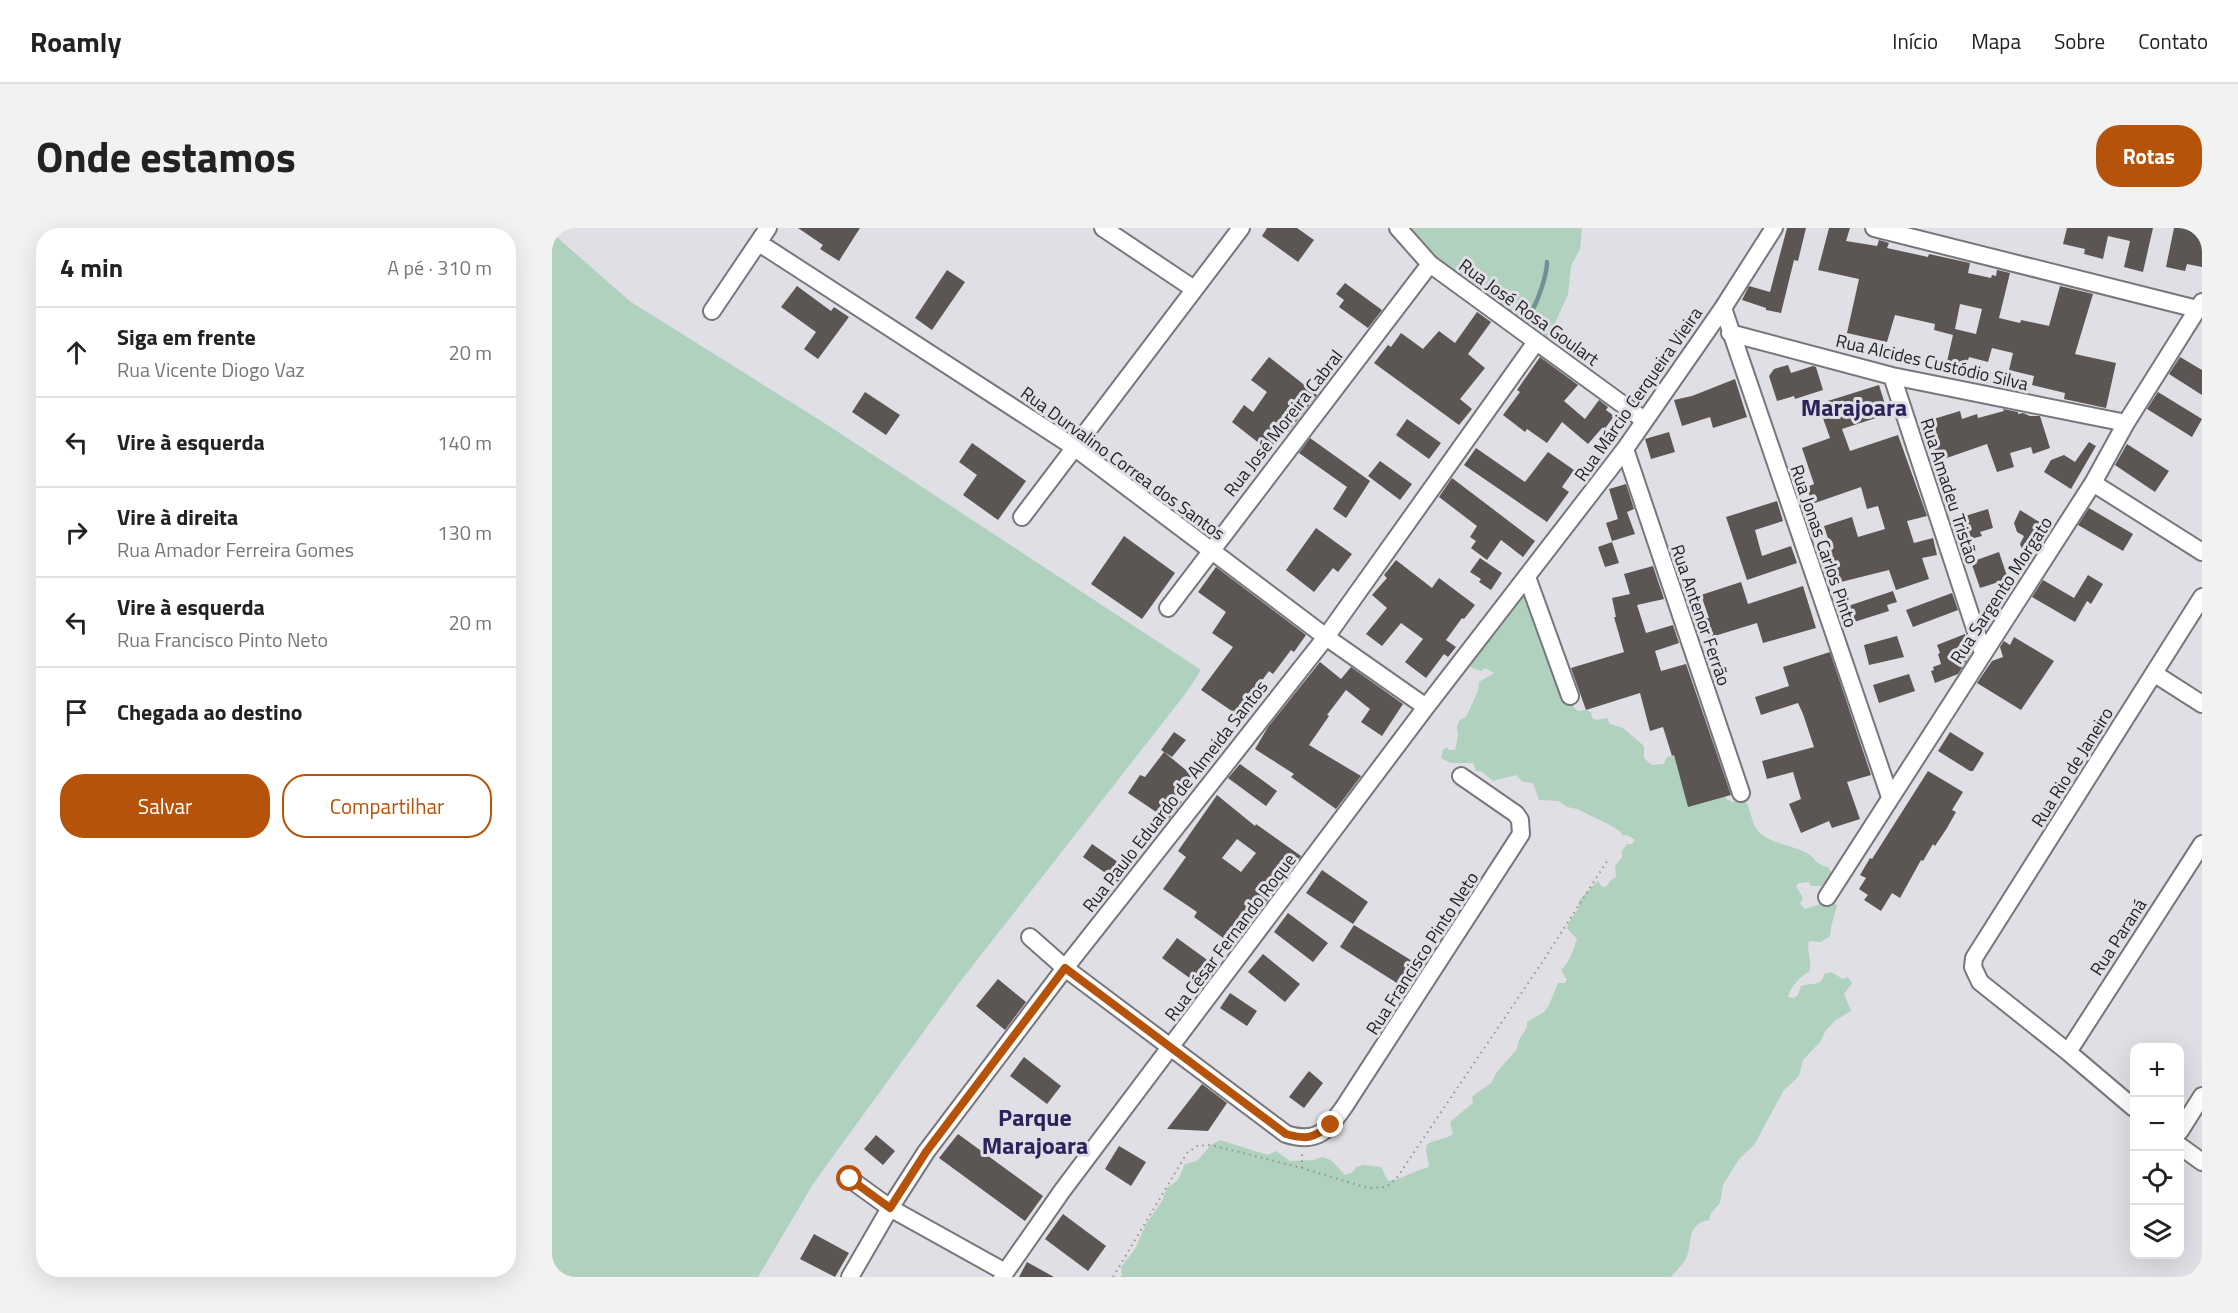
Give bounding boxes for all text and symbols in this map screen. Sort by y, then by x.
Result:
text: Roamly [30,20,121,63]
text: Início [1892,25,1938,57]
text: Mapa [1971,25,2021,57]
text: Sobre [2054,25,2105,57]
text: Contato [2138,25,2208,57]
text: Onde estamos [36,124,296,188]
button: Rotas [2096,125,2202,187]
text: 4 min [60,248,123,287]
text: A pé · 310 m [387,252,492,283]
street label: Rua José Rosa Goulart [1453,252,1605,372]
street label: Rua Márcio Cerqueira Vieira [1567,301,1709,487]
text: Siga em frente [117,320,256,354]
street label: Rua Alcides Custódio Silva [1833,327,2031,397]
icon: ahead [60,336,93,369]
text: 20 m [448,337,492,368]
street label: Rua José Moreira Cabral [1217,344,1349,502]
text: Rua Vicente Diogo Vaz [117,354,305,385]
street label: Rua Durvalino Correa dos Santos [1015,379,1231,547]
district label: Marajoara [1801,389,1907,425]
street label: Rua Amadeu Tristão [1914,415,1986,567]
text: Vire à esquerda [117,425,265,459]
icon: left [60,426,93,459]
text: 140 m [437,427,492,458]
street label: Rua Jonas Carlos Pinto [1784,461,1864,631]
text: Vire à direita [117,500,238,534]
street label: Rua Sargento Morgato [1943,511,2059,669]
icon: right [60,516,93,549]
text: 130 m [437,517,492,548]
text: Rua Amador Ferreira Gomes [117,534,354,565]
street label: Rua Antenor Ferrão [1664,541,1738,689]
text: Vire à esquerda [117,590,265,624]
icon: left [60,606,93,639]
text: 20 m [448,607,492,638]
text: Rua Francisco Pinto Neto [117,624,328,655]
street label: Rua Paulo Eduardo de Almeida Santos [1076,674,1274,918]
text: Chegada ao destino [117,695,303,729]
icon: arrive [60,696,93,729]
street label: Rua Rio de Janeiro [2024,702,2120,832]
button: Salvar [60,774,270,838]
button: Compartilhar [282,774,492,838]
street label: Rua César Fernando Roque [1158,847,1302,1027]
street label: Rua Francisco Pinto Neto [1359,866,1485,1040]
street label: Rua Paraná [2083,893,2153,981]
map controls [2130,1043,2184,1259]
button: + [2130,1043,2184,1097]
button: − [2130,1097,2184,1151]
district label: Parque Marajoara [982,1099,1088,1163]
route end [1317,1111,1343,1137]
button: locate [2130,1151,2184,1205]
route start [836,1165,862,1191]
button: layers [2130,1205,2184,1259]

